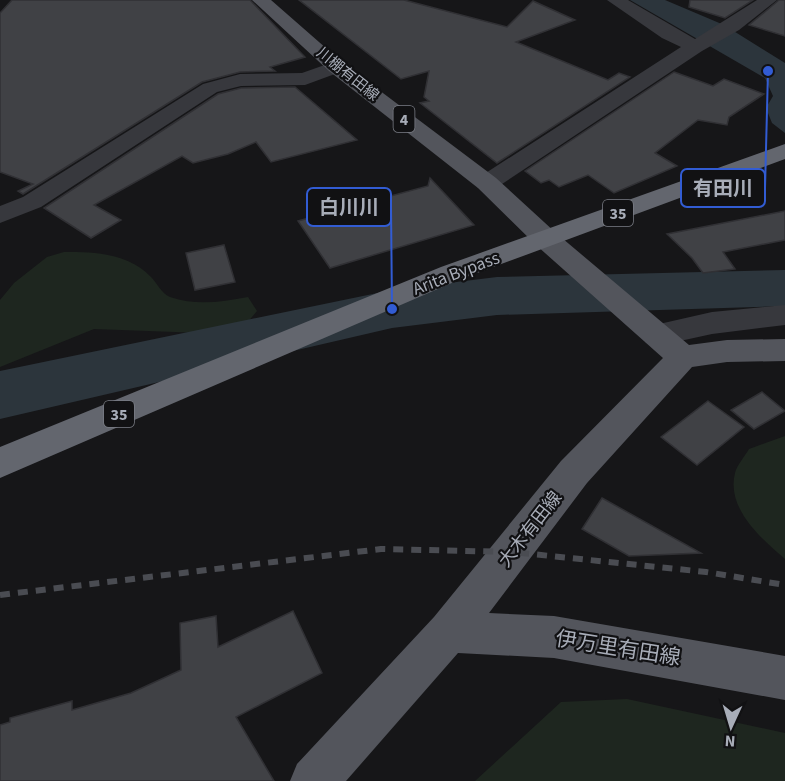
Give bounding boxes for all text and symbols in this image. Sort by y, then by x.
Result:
street label: 川棚有田線 [312,43,383,106]
road number: 4 [394,106,414,132]
callout: 有田川 [681,169,765,207]
text: 有田川 [693,175,753,203]
callout: 白川川 [307,188,391,226]
text: 白川川 [319,194,379,222]
road number: 35 [603,200,633,226]
street label: Arita Bypass [409,245,503,302]
road number: 35 [104,401,134,427]
street label: 大木有田線 [493,486,568,572]
street label: 伊万里有田線 [553,623,683,673]
north arrow [701,697,761,757]
text: N [724,730,736,752]

